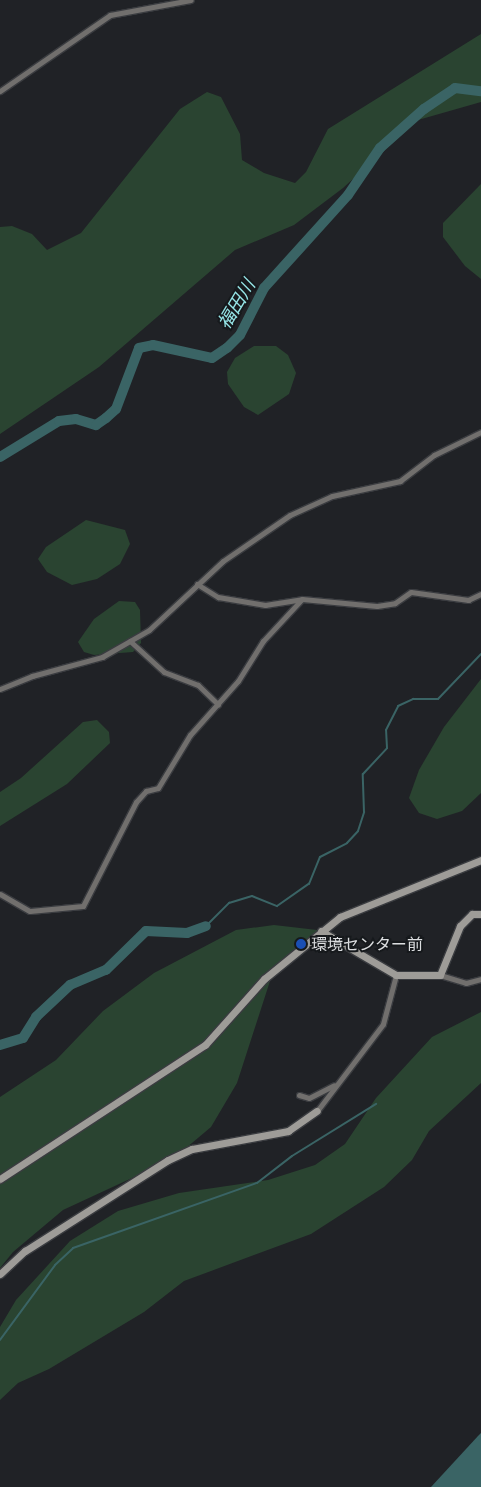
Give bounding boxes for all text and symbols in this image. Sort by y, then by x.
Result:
water label: 福田川 [213,275,259,333]
place label: 環境センター前 [311,934,423,954]
marker: 環境センター前 [295,938,307,950]

